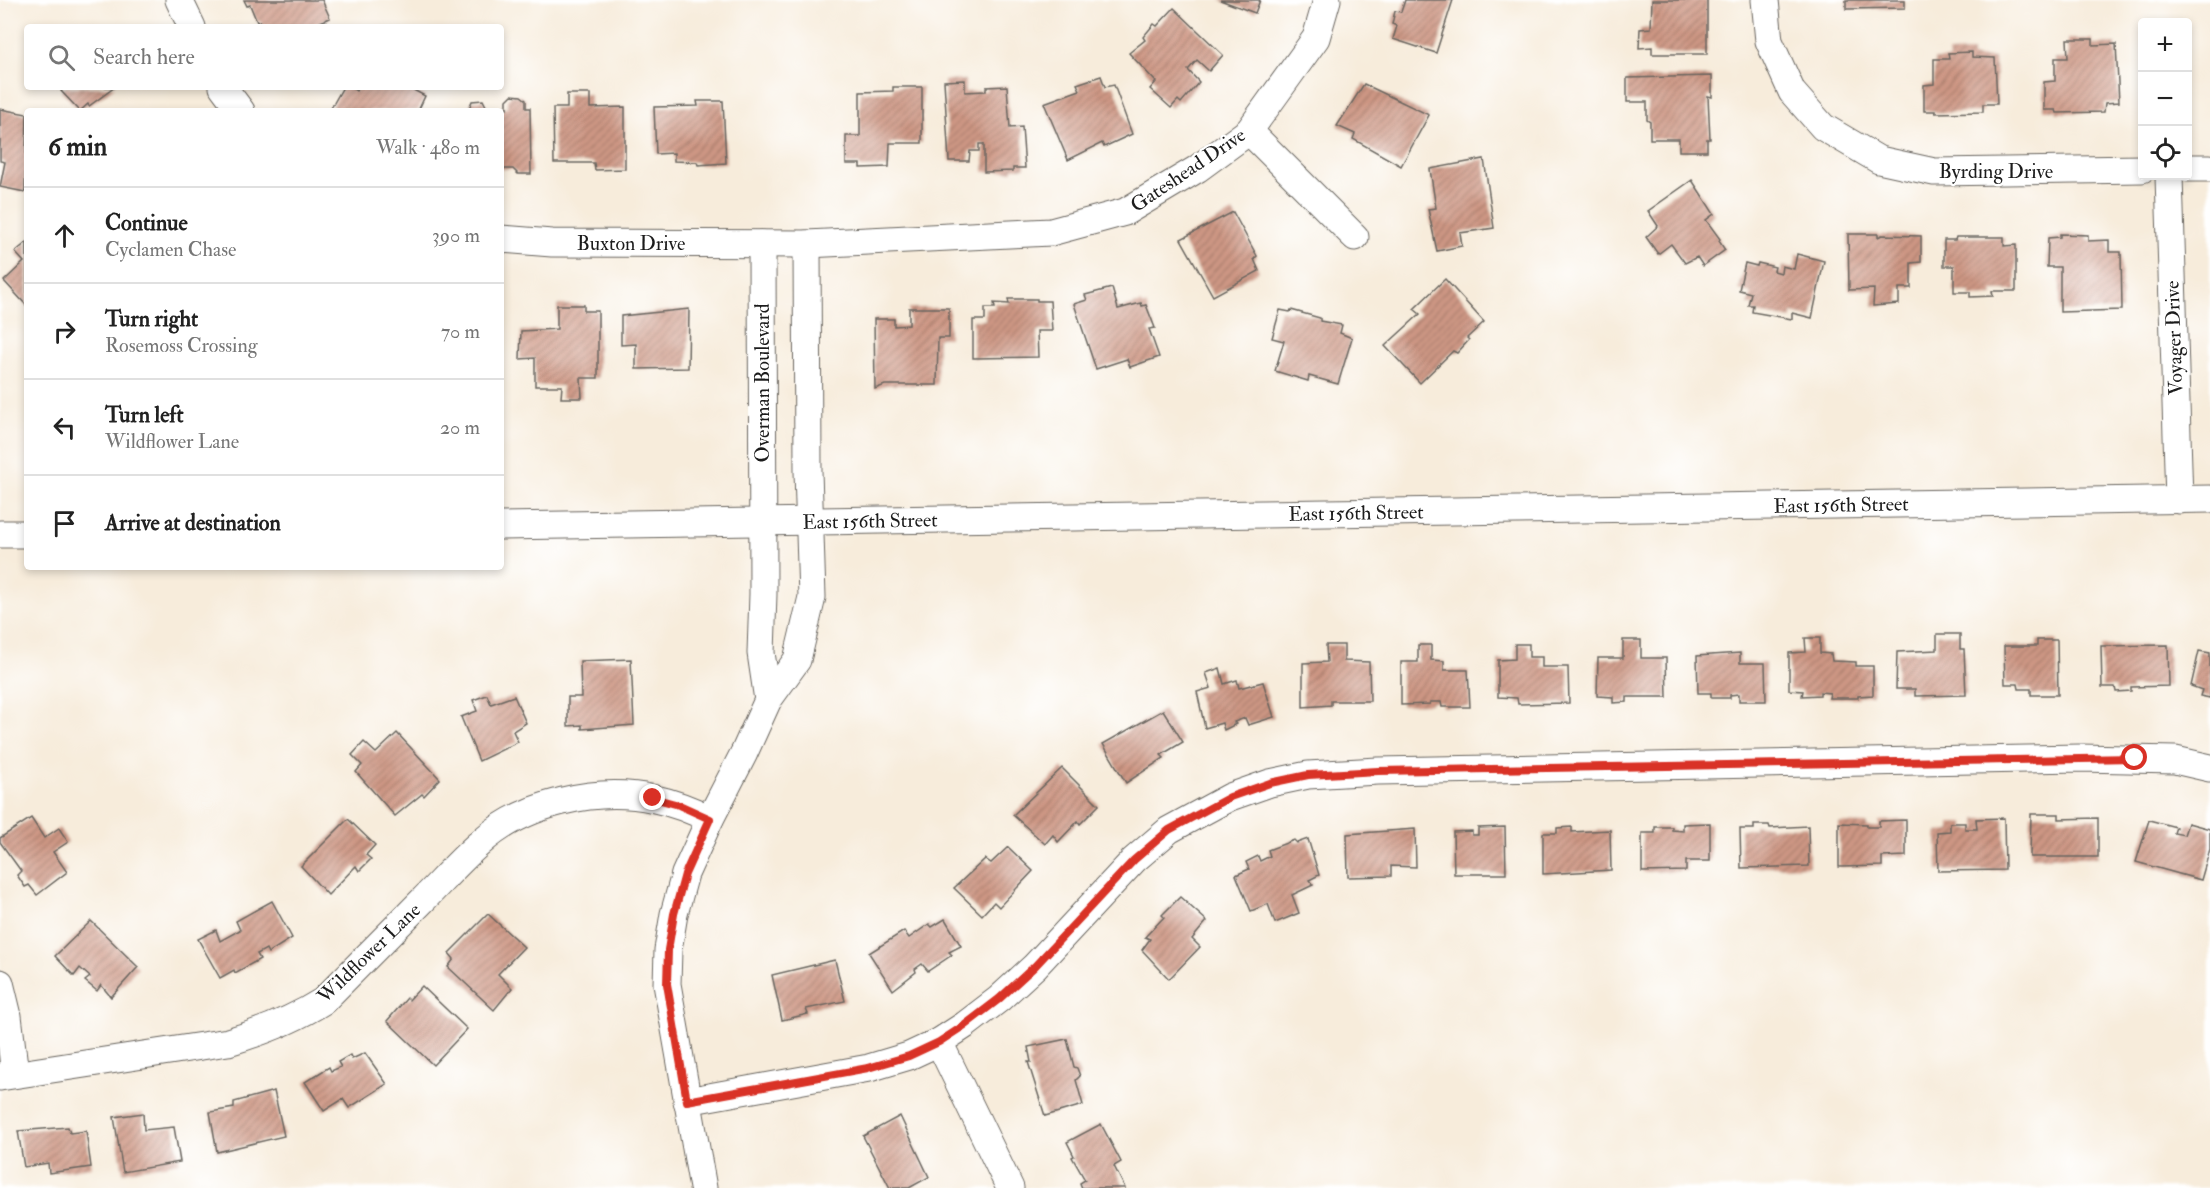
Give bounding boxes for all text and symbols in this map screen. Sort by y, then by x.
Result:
map controls [2138,18,2192,180]
button: + [2138,18,2192,72]
search box [24,24,504,90]
icon: search [45,41,78,74]
text: Search here [93,43,195,71]
button: − [2138,72,2192,126]
street label: Gateshead Drive [1126,122,1250,218]
button: locate [2138,126,2192,180]
text: 6 min [48,131,107,163]
text: Walk · 480 m [376,135,480,160]
street label: Byrding Drive [1939,159,2053,184]
text: Continue [105,209,188,237]
icon: ahead [48,219,81,252]
text: 390 m [432,223,480,248]
street label: Buxton Drive [577,231,685,256]
text: Cyclamen Chase [105,237,236,262]
street label: Voyager Drive [2160,280,2188,396]
street label: Overman Boulevard [750,303,775,463]
text: Turn right [105,305,198,333]
icon: right [48,315,81,348]
text: 70 m [441,319,480,344]
text: Rosemoss Crossing [105,333,258,358]
text: Turn left [105,401,184,429]
icon: left [48,411,81,444]
text: 20 m [440,415,480,440]
text: Wildflower Lane [105,429,239,454]
street label: East 156th Street [1773,491,1909,519]
street label: East 156th Street [1288,499,1424,527]
icon: arrive [48,507,81,540]
street label: East 156th Street [802,507,938,535]
text: Arrive at destination [105,509,281,537]
route start [2121,744,2147,770]
route end [639,784,665,810]
street label: Wildflower Lane [311,897,426,1009]

